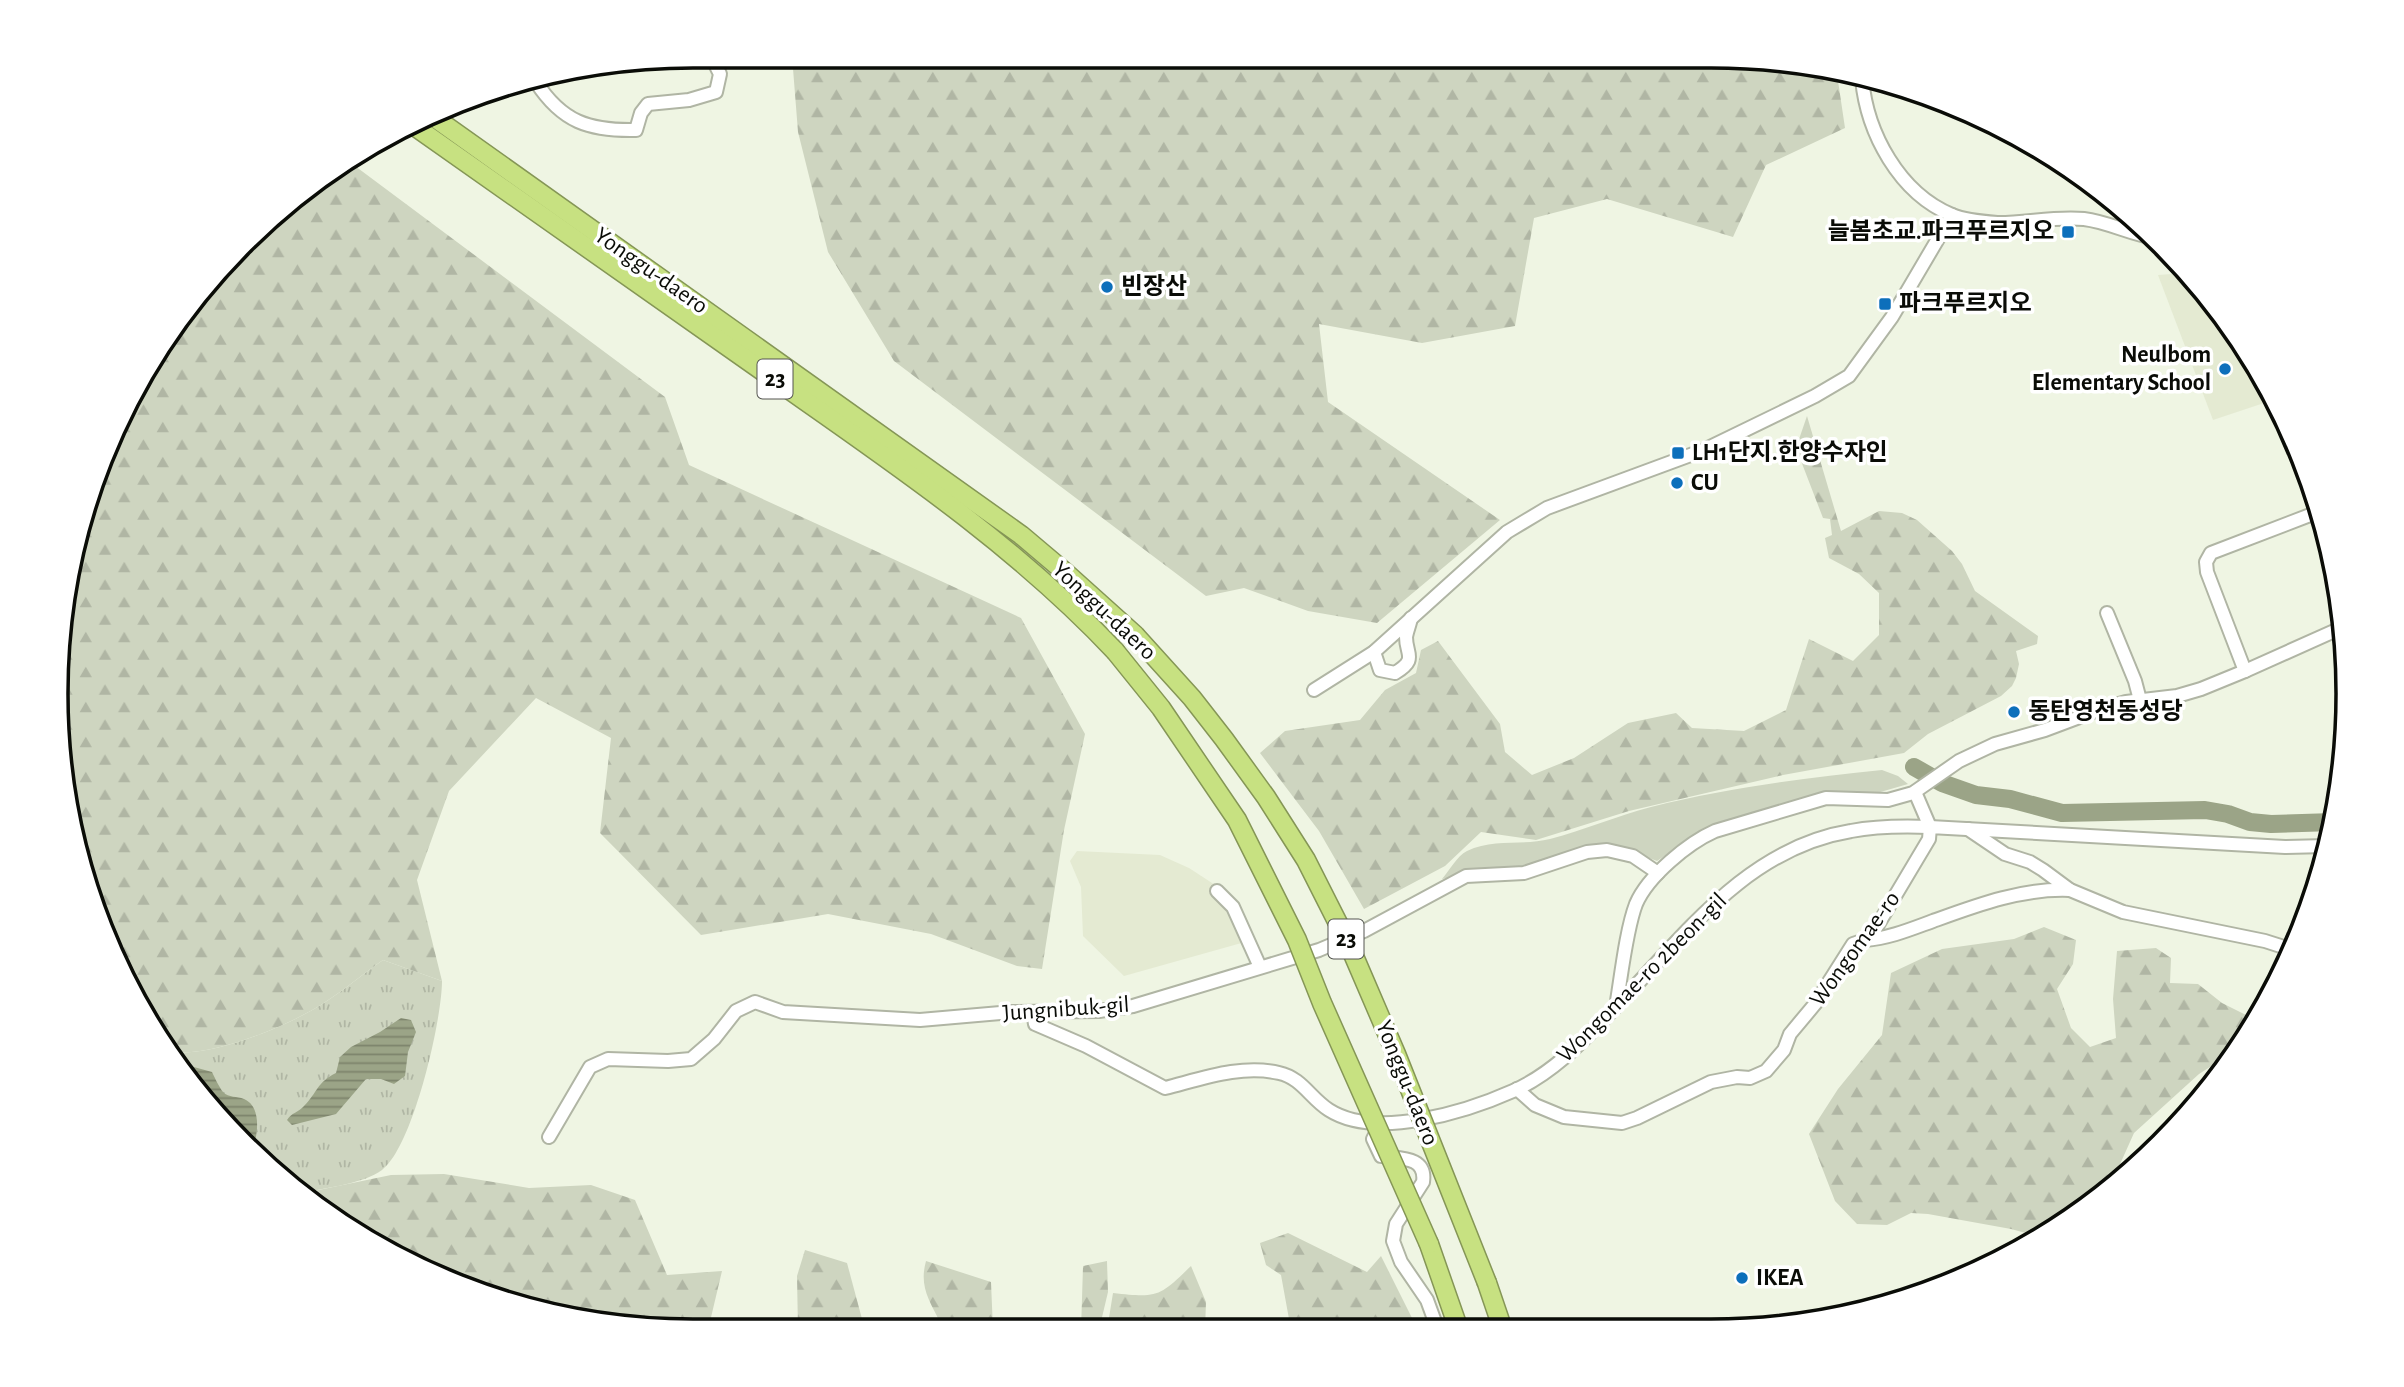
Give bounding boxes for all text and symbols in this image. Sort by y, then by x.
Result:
place label: 늘봄초교.파크푸르지오 [1828,218,2054,244]
street label: Yonggu-daero [590,223,712,319]
marker: 늘봄초교.파크푸르지오 [2060,224,2076,240]
place label: 빈장산 [1121,273,1187,299]
marker: 빈장산 [1099,279,1115,295]
place label: 파크푸르지오 [1899,290,2031,316]
marker: 파크푸르지오 [1877,296,1893,312]
place label: Neulbom Elementary School [2032,343,2211,395]
road number: 23 [758,360,792,398]
marker: Neulbom Elementary School [2217,361,2233,377]
place label: LH1단지.한양수자인 [1692,439,1888,465]
marker: LH1단지.한양수자인 [1670,445,1686,461]
place label: CU [1691,471,1719,495]
marker: CU [1669,475,1685,491]
street label: Yonggu-daero [1048,557,1160,665]
place label: 동탄영천동성당 [2028,698,2183,724]
marker: 동탄영천동성당 [2006,704,2022,720]
street label: Wongomae-ro [1805,887,1905,1011]
street label: Wongomae-ro 2beon-gil [1553,889,1731,1067]
road number: 23 [1328,920,1364,958]
street label: Jungnibuk-gil [1002,993,1130,1025]
street label: Yonggu-daero [1371,1017,1443,1149]
place label: IKEA [1756,1266,1804,1290]
marker: IKEA [1734,1270,1750,1286]

